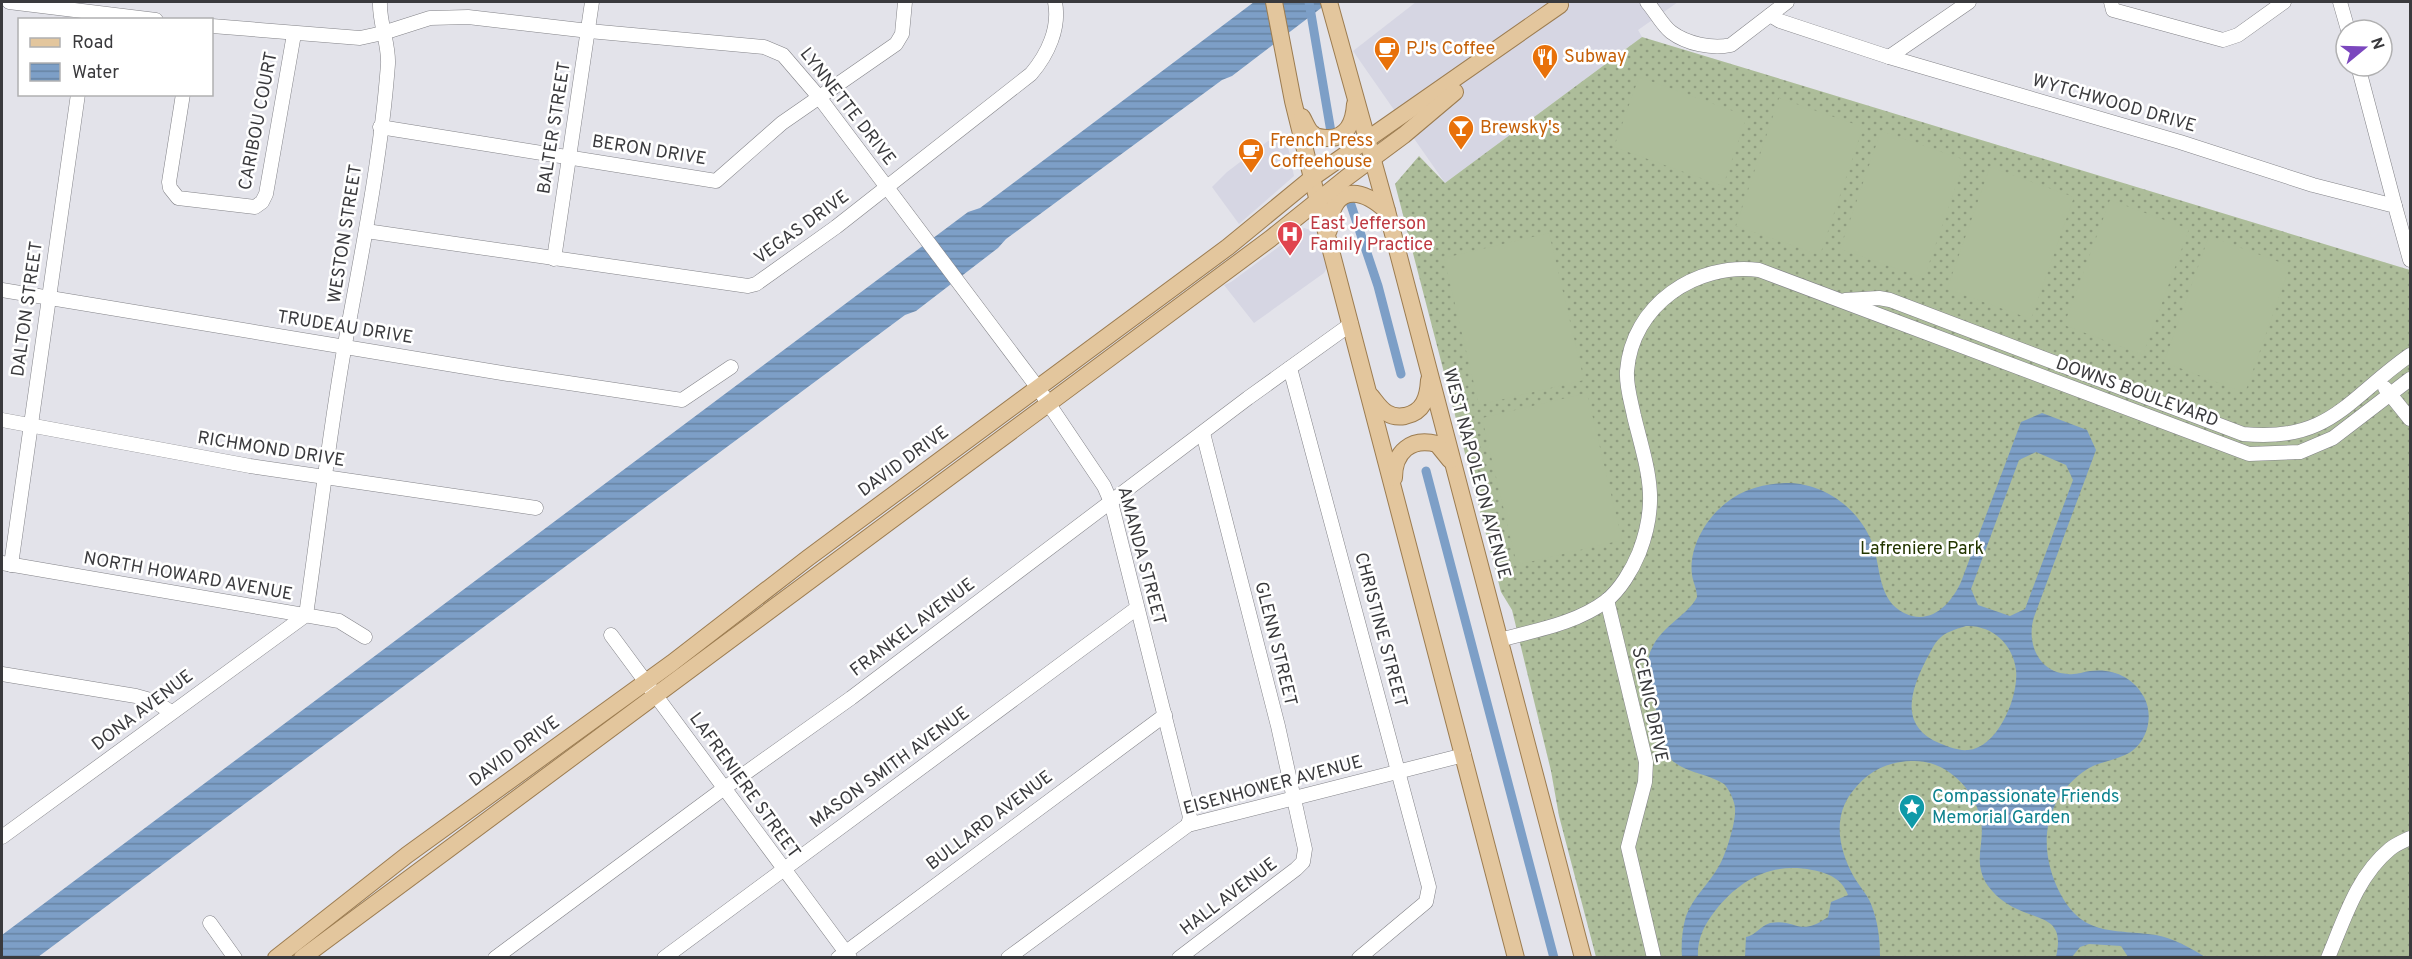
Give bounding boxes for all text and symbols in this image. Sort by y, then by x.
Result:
legend [18,18,213,96]
north arrow [2334,18,2394,78]
text: Road [72,32,114,55]
cafe icon: PJ's Coffee [1372,34,1402,72]
text: N [2365,35,2388,52]
place label: PJ's Coffee [1406,38,1495,61]
restaurant icon: Subway [1530,42,1560,80]
street label: LYNNETTE DRIVE [794,44,900,170]
place label: Subway [1564,46,1627,69]
street label: CARIBOU COURT [234,50,284,192]
street label: BALTER STREET [533,60,577,196]
text: Water [72,62,119,85]
street label: WYTCHWOOD DRIVE [2029,70,2199,138]
bar icon: Brewsky's [1446,113,1476,151]
place label: Brewsky's [1480,117,1560,140]
place label: French Press Coffeehouse [1270,130,1373,174]
street label: BERON DRIVE [590,131,708,171]
cafe icon: French Press Coffeehouse [1236,136,1266,174]
street label: WESTON STREET [324,163,368,305]
street label: VEGAS DRIVE [750,186,854,270]
place label: East Jefferson Family Practice [1310,213,1433,257]
hospital icon: East Jefferson Family Practice [1275,219,1305,257]
street label: DALTON STREET [7,240,49,378]
street label: TRUDEAU DRIVE [275,306,415,350]
street label: DOWNS BOULEVARD [2052,353,2222,433]
street label: WEST NAPOLEON AVENUE [1437,366,1515,582]
street label: DAVID DRIVE [854,421,954,503]
street label: RICHMOND DRIVE [196,427,346,473]
street label: AMANDA STREET [1111,484,1171,628]
park label: Lafreniere Park [1860,538,1984,561]
street label: NORTH HOWARD AVENUE [81,547,295,607]
street label: CHRISTINE STREET [1348,550,1412,710]
street label: FRANKEL AVENUE [846,574,980,682]
street label: GLENN STREET [1248,579,1302,709]
street label: SCENIC DRIVE [1625,645,1673,765]
street label: DONA AVENUE [88,665,198,757]
street label: MASON SMITH AVENUE [806,702,974,834]
street label: LAFRENIERE STREET [683,708,805,864]
street label: DAVID DRIVE [465,711,565,793]
street label: EISENHOWER AVENUE [1181,751,1365,821]
street label: BULLARD AVENUE [922,766,1058,876]
place label: Compassionate Friends Memorial Garden [1932,786,2120,830]
place icon: Compassionate Friends Memorial Garden [1897,792,1927,830]
street label: HALL AVENUE [1176,853,1282,941]

